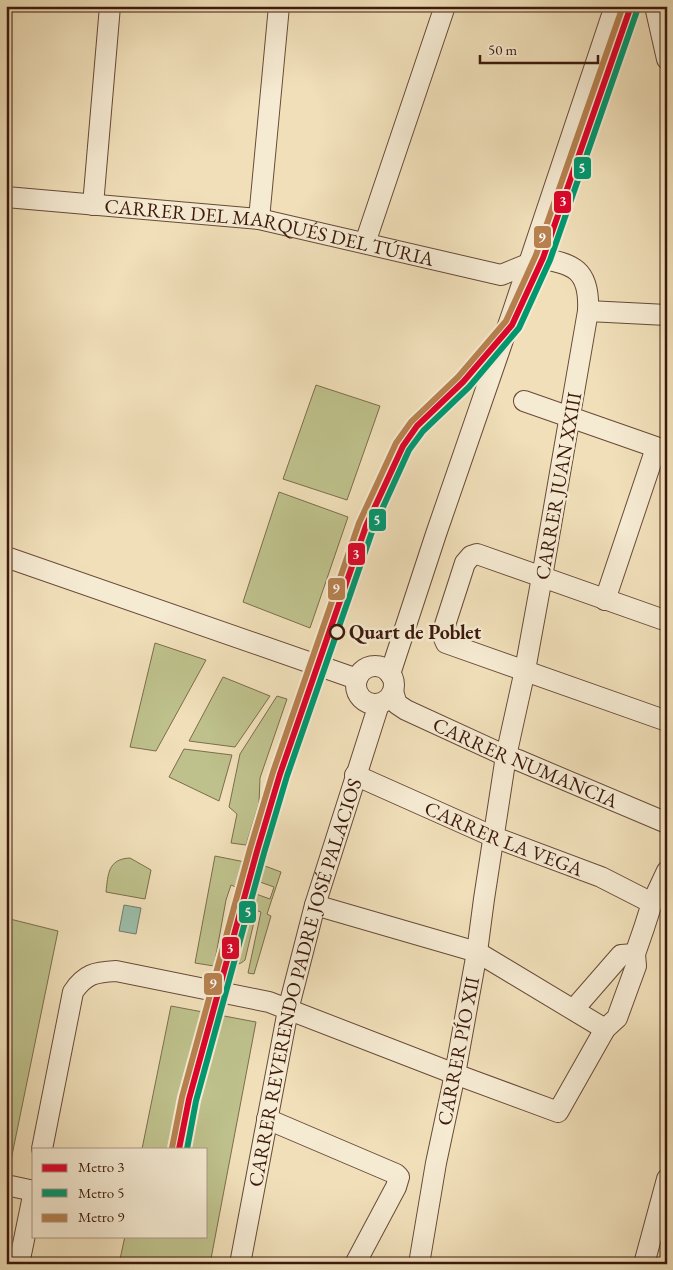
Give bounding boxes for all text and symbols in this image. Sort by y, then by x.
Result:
scale bar [480,32,598,64]
text: 50 m [488,40,517,59]
line badge: 5 [573,156,592,180]
text: 5 [578,159,586,177]
line badge: 3 [553,190,572,214]
text: 3 [559,192,567,210]
street label: CARRER DEL MARQUÉS DEL TÚRIA [103,193,437,272]
line badge: 9 [533,225,552,249]
text: 9 [538,228,546,246]
street label: CARRER JUAN XXIII [529,390,587,582]
line badge: 5 [368,508,387,532]
text: 5 [373,511,381,529]
line badge: 3 [347,542,366,566]
text: 3 [352,545,360,563]
line badge: 9 [327,577,346,601]
text: 9 [332,579,340,597]
place label: Quart de Poblet [349,619,482,645]
marker: Quart de Poblet [329,624,345,640]
street label: CARRER NUMANCIA [429,711,622,814]
street label: CARRER REVERENDO PADRE JOSÉ PALACIOS [242,775,367,1189]
street label: CARRER LA VEGA [421,795,587,882]
line badge: 5 [238,900,257,924]
text: 5 [244,903,252,921]
line badge: 3 [221,936,240,960]
text: 3 [226,939,234,957]
line badge: 9 [203,972,223,996]
text: 9 [209,974,217,992]
street label: CARRER PÍO XII [431,974,485,1128]
legend [32,1148,208,1238]
text: Metro 3 [78,1157,124,1176]
text: Metro 5 [78,1183,124,1202]
text: Metro 9 [78,1207,124,1226]

